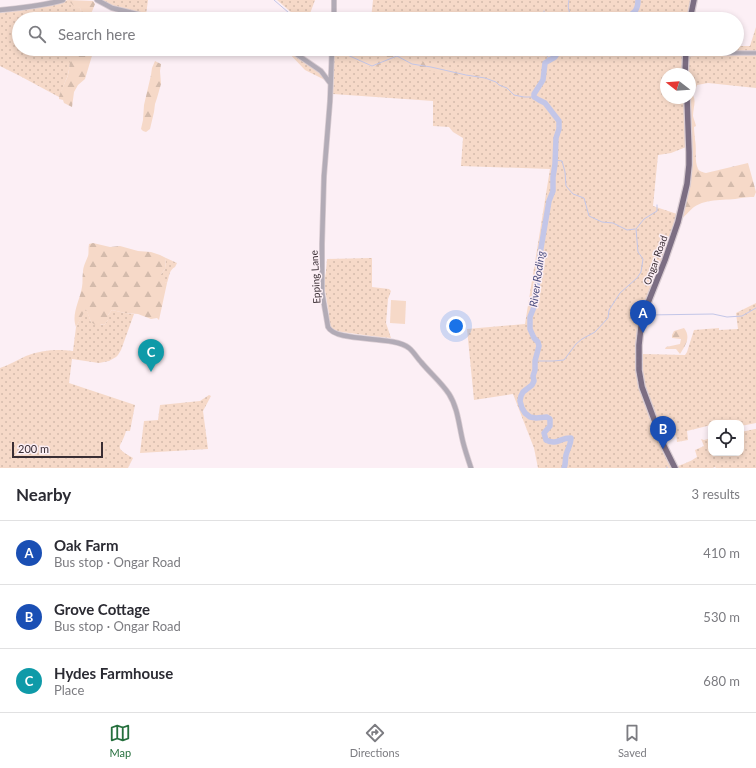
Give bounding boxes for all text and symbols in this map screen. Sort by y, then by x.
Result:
search box [12,12,744,56]
icon: search [26,23,48,45]
text: Search here [58,25,135,43]
north arrow [660,68,696,104]
street label: Ongar Road [640,234,670,286]
water label: River Roding [526,249,547,308]
street label: Epping Lane [308,250,322,304]
pin: A [630,300,656,333]
your location [446,316,466,336]
pin: C [138,339,164,372]
pin: B [650,416,676,449]
map controls [708,420,744,456]
button: locate [708,420,744,456]
scale bar [12,440,103,459]
text: 200 m [18,442,49,455]
text: Nearby [16,484,71,505]
text: 3 results [692,486,740,502]
text: Oak Farm [54,536,118,554]
text: A [24,545,34,561]
text: 410 m [703,545,740,561]
text: Bus stop · Ongar Road [54,554,181,570]
text: Grove Cottage [54,600,150,618]
text: B [25,609,33,625]
text: 530 m [703,609,740,625]
text: Bus stop · Ongar Road [54,618,181,634]
text: Hydes Farmhouse [54,664,173,682]
text: C [25,673,33,689]
text: 680 m [703,673,740,689]
text: Place [54,682,84,698]
tab: Map [109,722,131,759]
tab: Directions [350,722,399,759]
tab: Saved [618,722,647,759]

